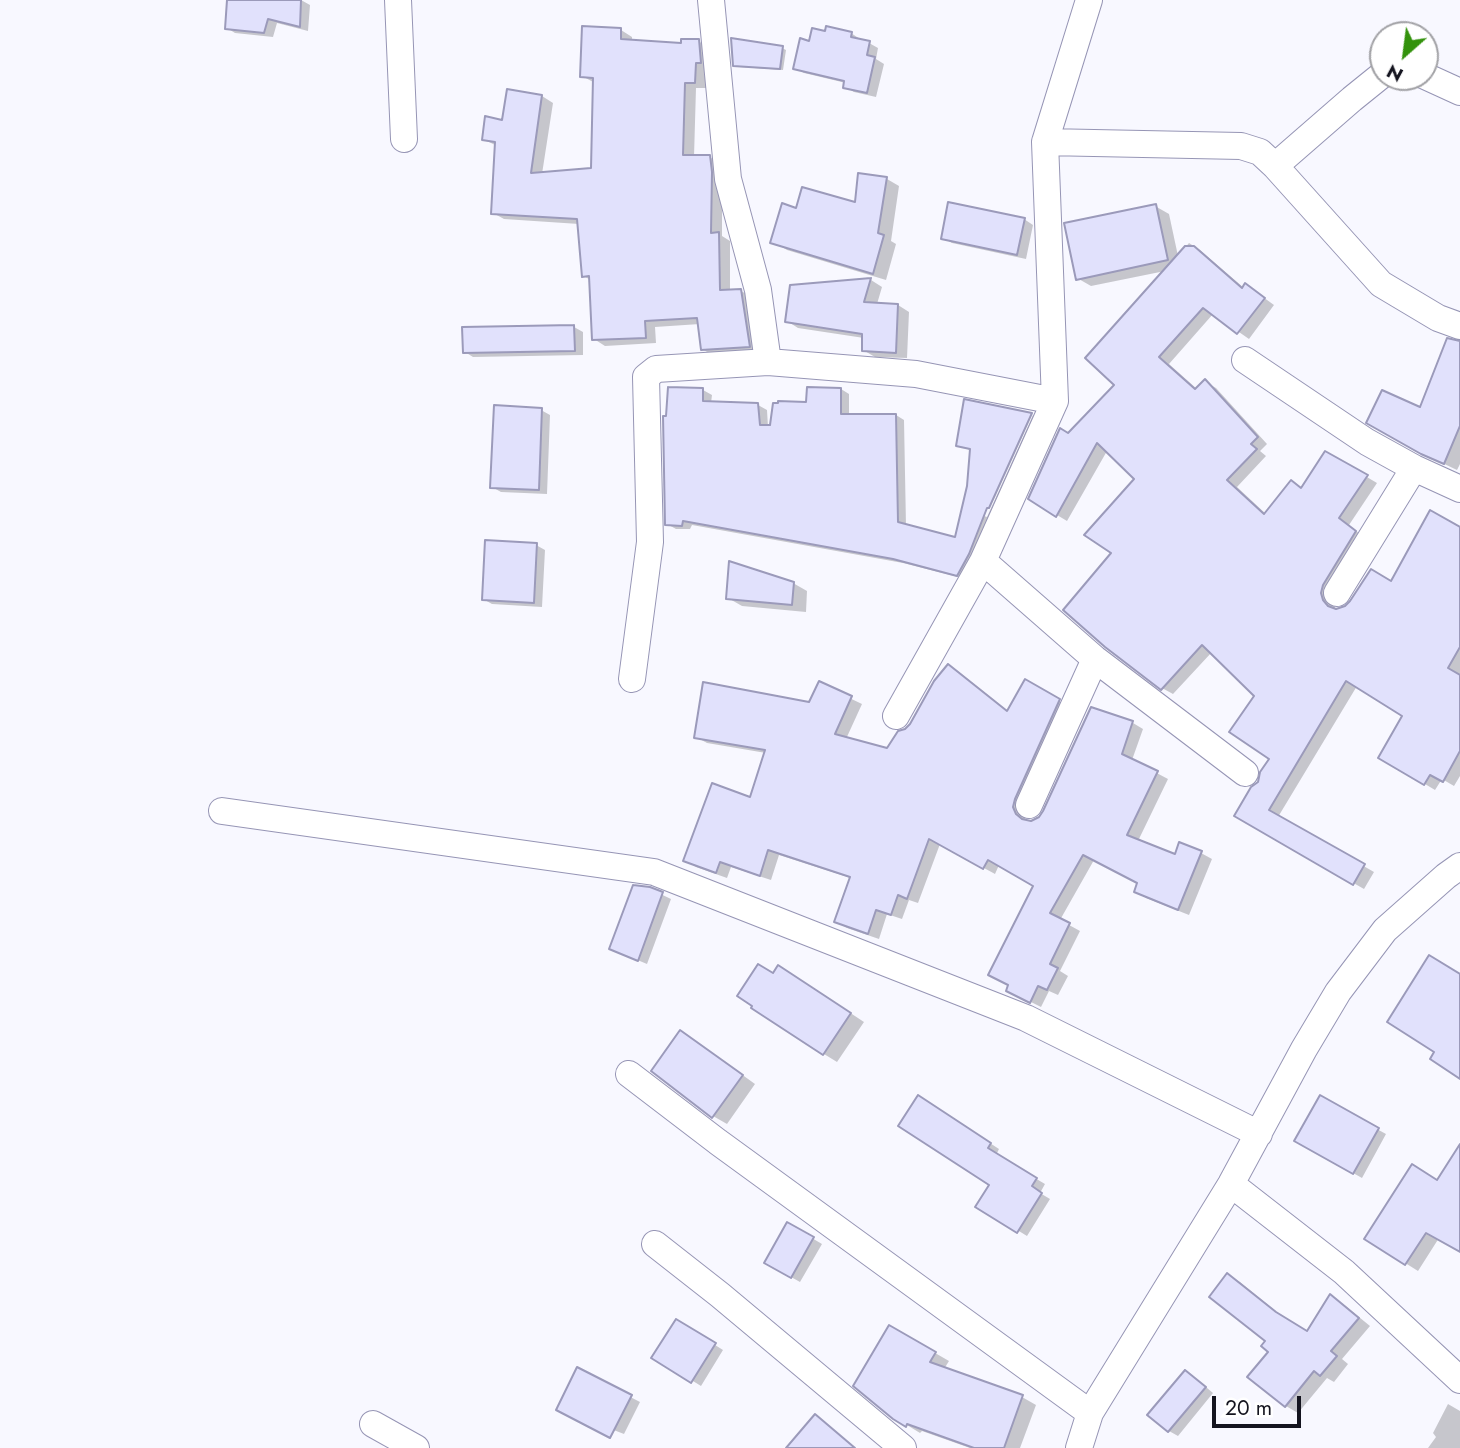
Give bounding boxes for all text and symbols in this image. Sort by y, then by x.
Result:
north arrow [1369,21,1439,91]
text: N [1382,58,1408,89]
scale bar [1215,1382,1304,1426]
text: 20 m [1225,1393,1272,1423]

